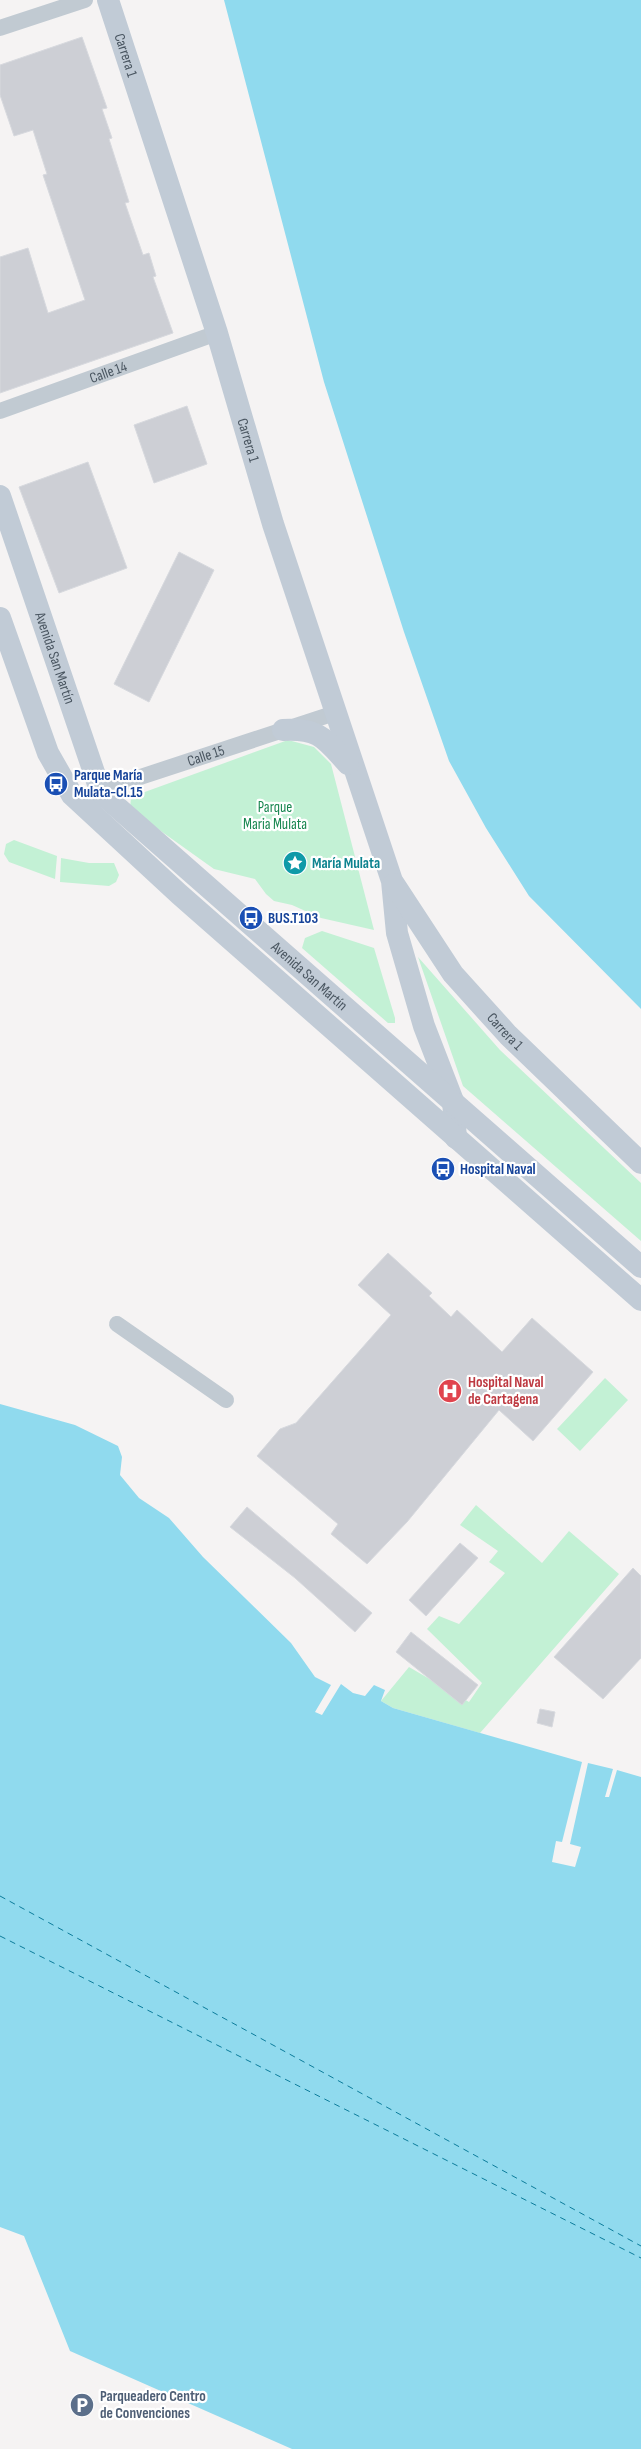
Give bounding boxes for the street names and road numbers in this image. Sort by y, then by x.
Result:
street label: Carrera 1 [110,31,142,80]
street label: Calle 14 [87,357,129,388]
street label: Carrera 1 [233,416,264,465]
street label: Avenida San Martín [30,609,79,706]
street label: Calle 15 [185,740,227,770]
street label: Avenida San Martín [266,937,352,1015]
street label: Carrera 1 [483,1008,528,1055]

